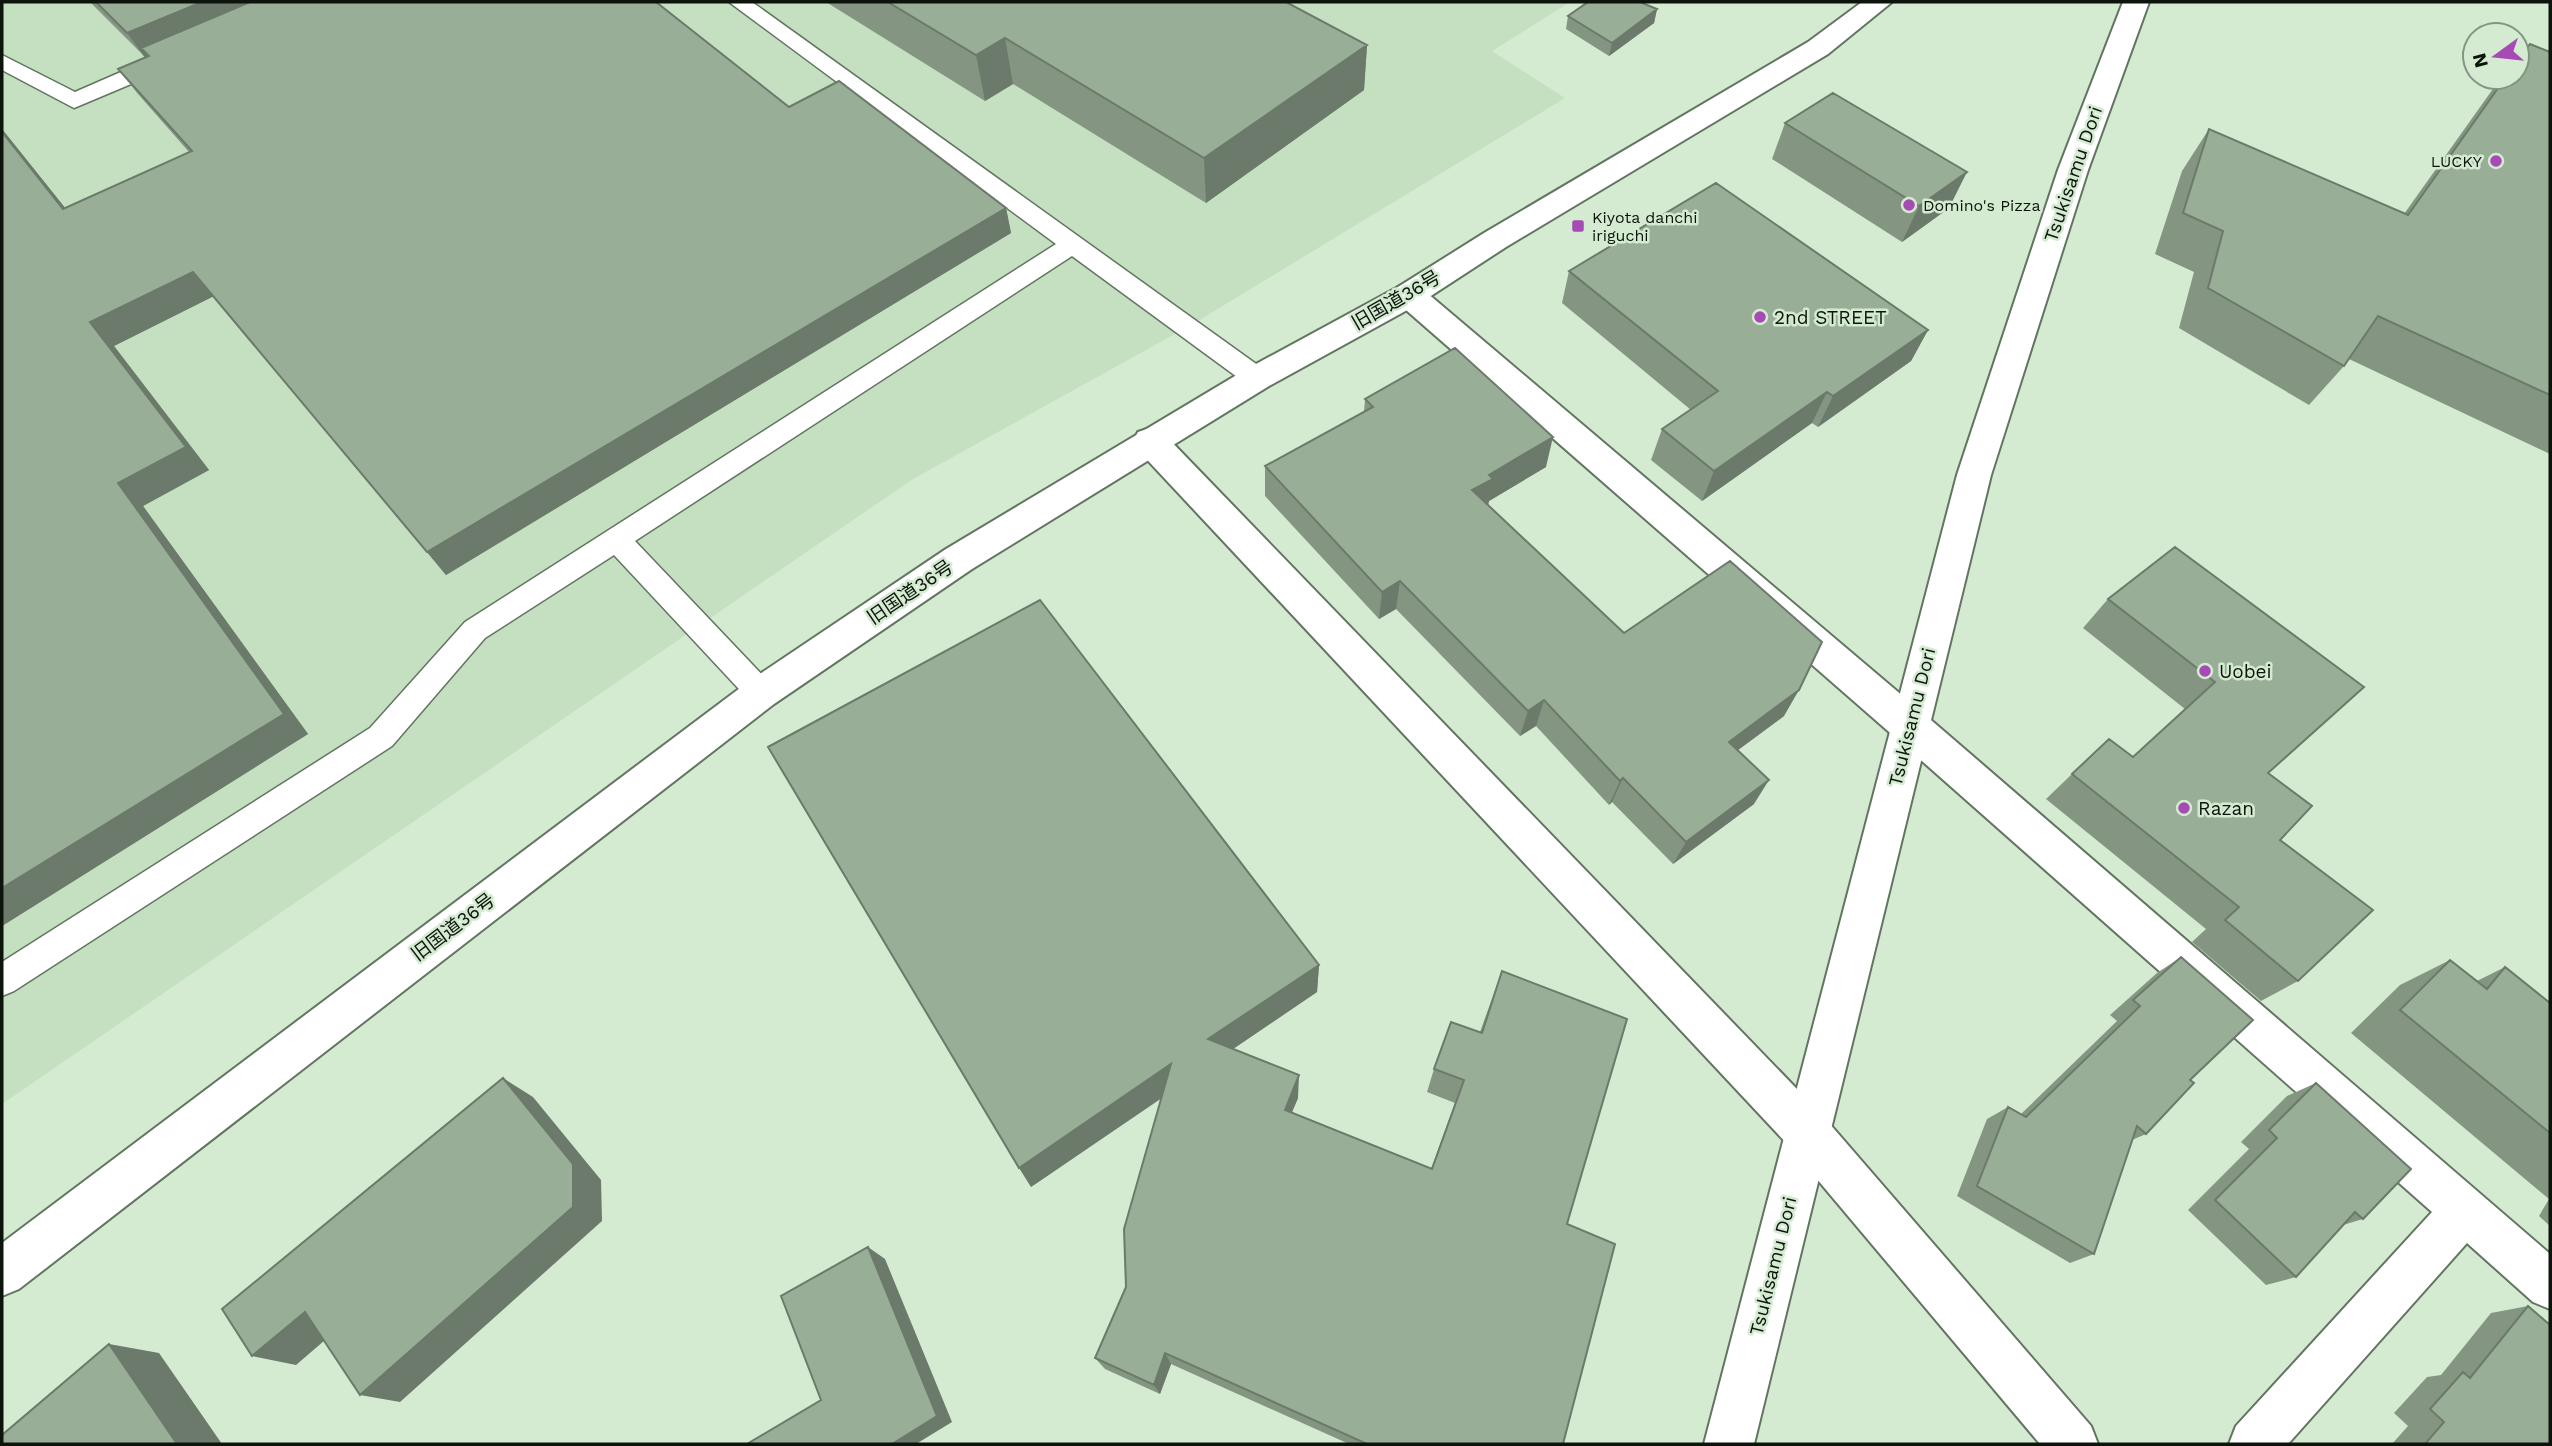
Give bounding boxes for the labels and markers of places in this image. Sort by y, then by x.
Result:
place label: LUCKY [2431,152,2482,171]
marker: LUCKY [2488,153,2504,169]
place label: Domino's Pizza [1923,196,2040,215]
marker: Domino's Pizza [1901,197,1917,213]
place label: Kiyota danchi iriguchi [1592,208,1697,245]
marker: Kiyota danchi iriguchi [1570,218,1586,234]
place label: 2nd STREET [1774,306,1887,329]
marker: 2nd STREET [1752,309,1768,325]
place label: Uobei [2219,660,2272,683]
marker: Uobei [2197,663,2213,679]
place label: Razan [2198,797,2254,820]
marker: Razan [2176,800,2192,816]

